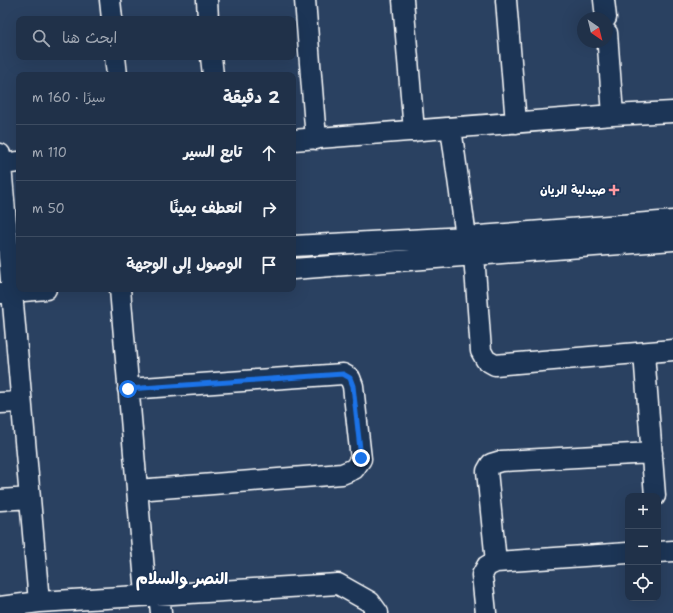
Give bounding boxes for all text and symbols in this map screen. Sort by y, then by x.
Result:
north arrow [577,12,613,48]
search box [16,16,296,60]
icon: search [30,27,52,49]
text: ابحث هنا [62,28,117,48]
text: 2 دقيقة [223,86,280,108]
text: سيرًا · 160 m [32,89,106,106]
text: تابع السير [183,142,242,162]
icon: ahead [258,142,280,164]
text: 110 m [32,144,67,161]
place label: صيدلية الريان [540,182,606,198]
marker: صيدلية الريان [609,185,619,195]
text: انعطف يمينًا [170,198,242,218]
icon: right [258,198,280,220]
text: 50 m [32,200,65,217]
text: الوصول إلى الوجهة [126,254,242,274]
icon: arrive [258,254,280,276]
route start [119,380,137,398]
route end [352,449,370,467]
map controls [625,493,661,601]
button: + [625,493,661,529]
button: − [625,529,661,565]
button: locate [625,565,661,601]
district label: النصر والسلام [136,568,228,591]

